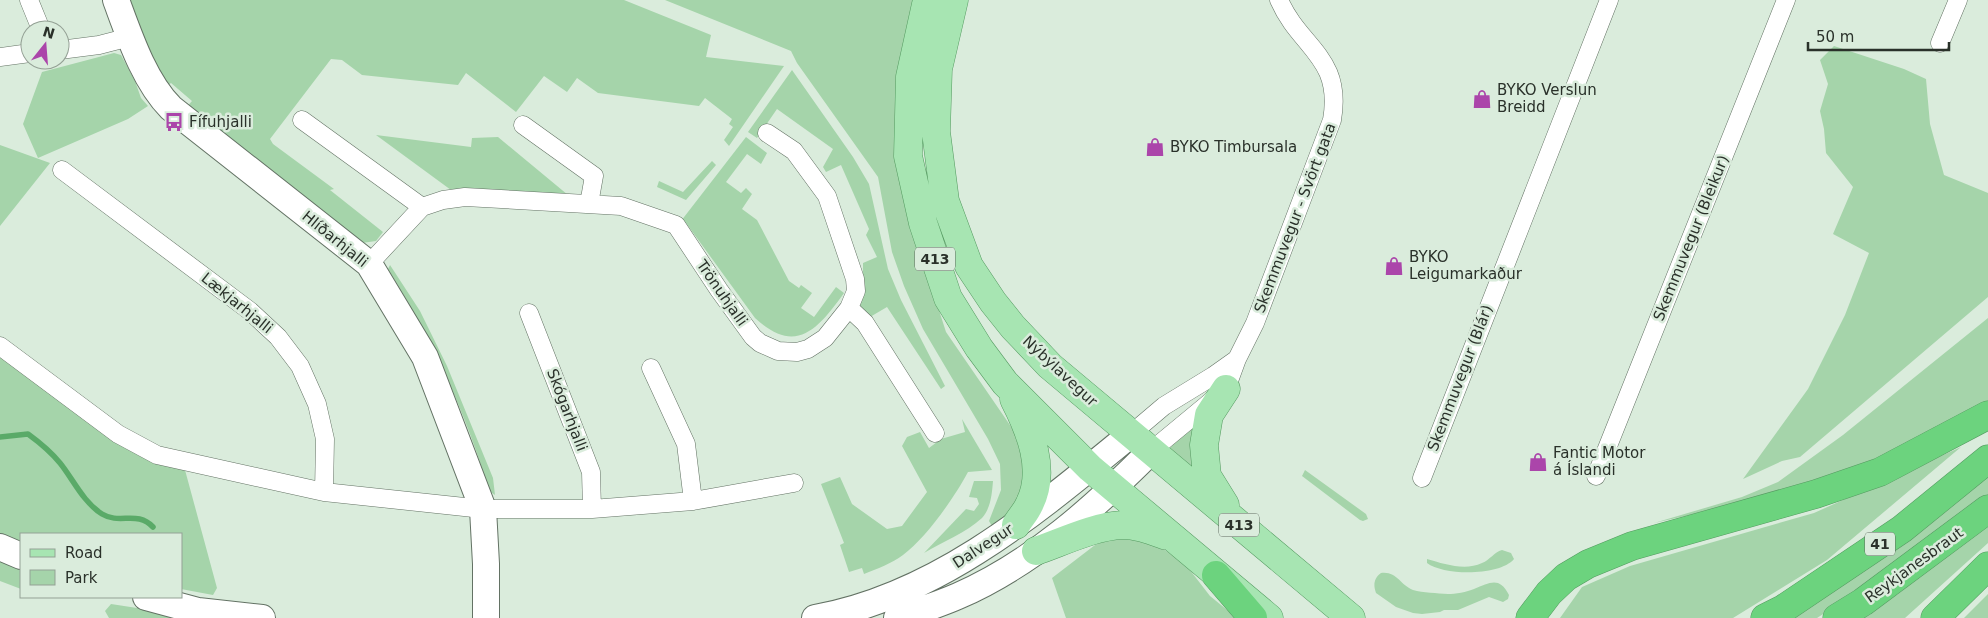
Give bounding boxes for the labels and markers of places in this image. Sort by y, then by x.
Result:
place label: BYKO Verslun Breidd [1497,81,1597,116]
shop icon: BYKO Verslun Breidd [1471,88,1493,110]
bus stop icon: Fífuhjalli [163,111,185,133]
place label: Fífuhjalli [189,113,252,131]
shop icon: BYKO Timbursala [1144,136,1166,158]
place label: BYKO Timbursala [1170,138,1297,156]
place label: BYKO Leigumarkaður [1409,248,1523,283]
shop icon: BYKO Leigumarkaður [1383,255,1405,277]
place label: Fantic Motor á Íslandi [1553,444,1646,479]
shop icon: Fantic Motor á Íslandi [1527,451,1549,473]

